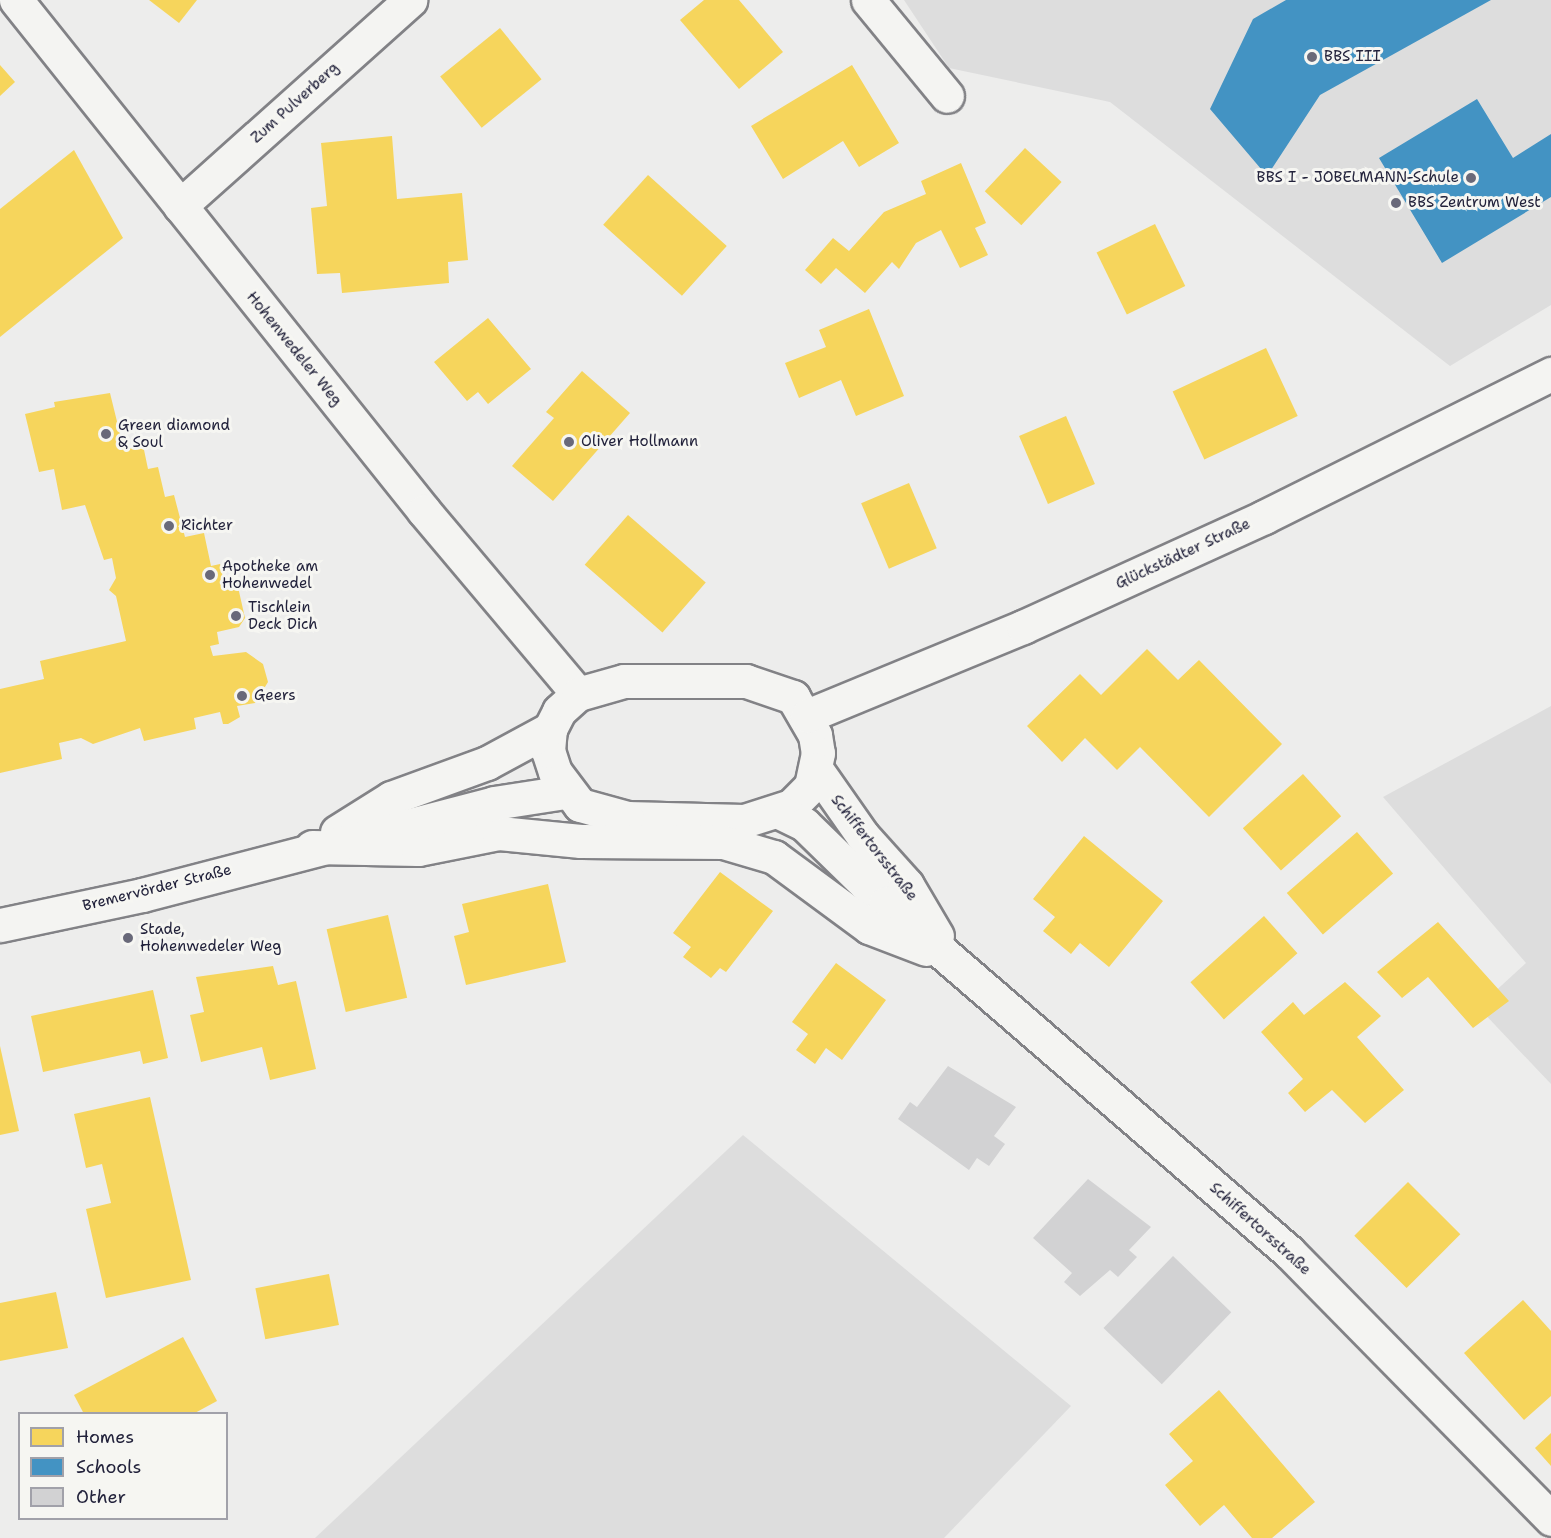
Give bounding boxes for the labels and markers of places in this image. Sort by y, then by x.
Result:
place label: BBS III [1324,48,1381,66]
marker: BBS III [1305,50,1319,64]
place label: BBS I - JOBELMANN-Schule [1257,169,1459,187]
marker: BBS I - JOBELMANN-Schule [1464,171,1478,185]
place label: BBS Zentrum West [1408,194,1541,212]
marker: BBS Zentrum West [1389,196,1403,210]
place label: Green diamond & Soul [118,416,230,451]
marker: Green diamond & Soul [99,427,113,441]
place label: Oliver Hollmann [581,433,698,451]
marker: Oliver Hollmann [562,435,576,449]
place label: Richter [181,517,233,535]
marker: Richter [162,519,176,533]
place label: Apotheke am Hohenwedel [222,557,318,592]
marker: Apotheke am Hohenwedel [203,568,217,582]
place label: Tischlein Deck Dich [248,598,318,633]
marker: Tischlein Deck Dich [229,609,243,623]
place label: Geers [254,687,296,705]
marker: Geers [235,689,249,703]
place label: Stade, Hohenwedeler Weg [140,920,281,955]
marker: Stade, Hohenwedeler Weg [121,931,135,945]

